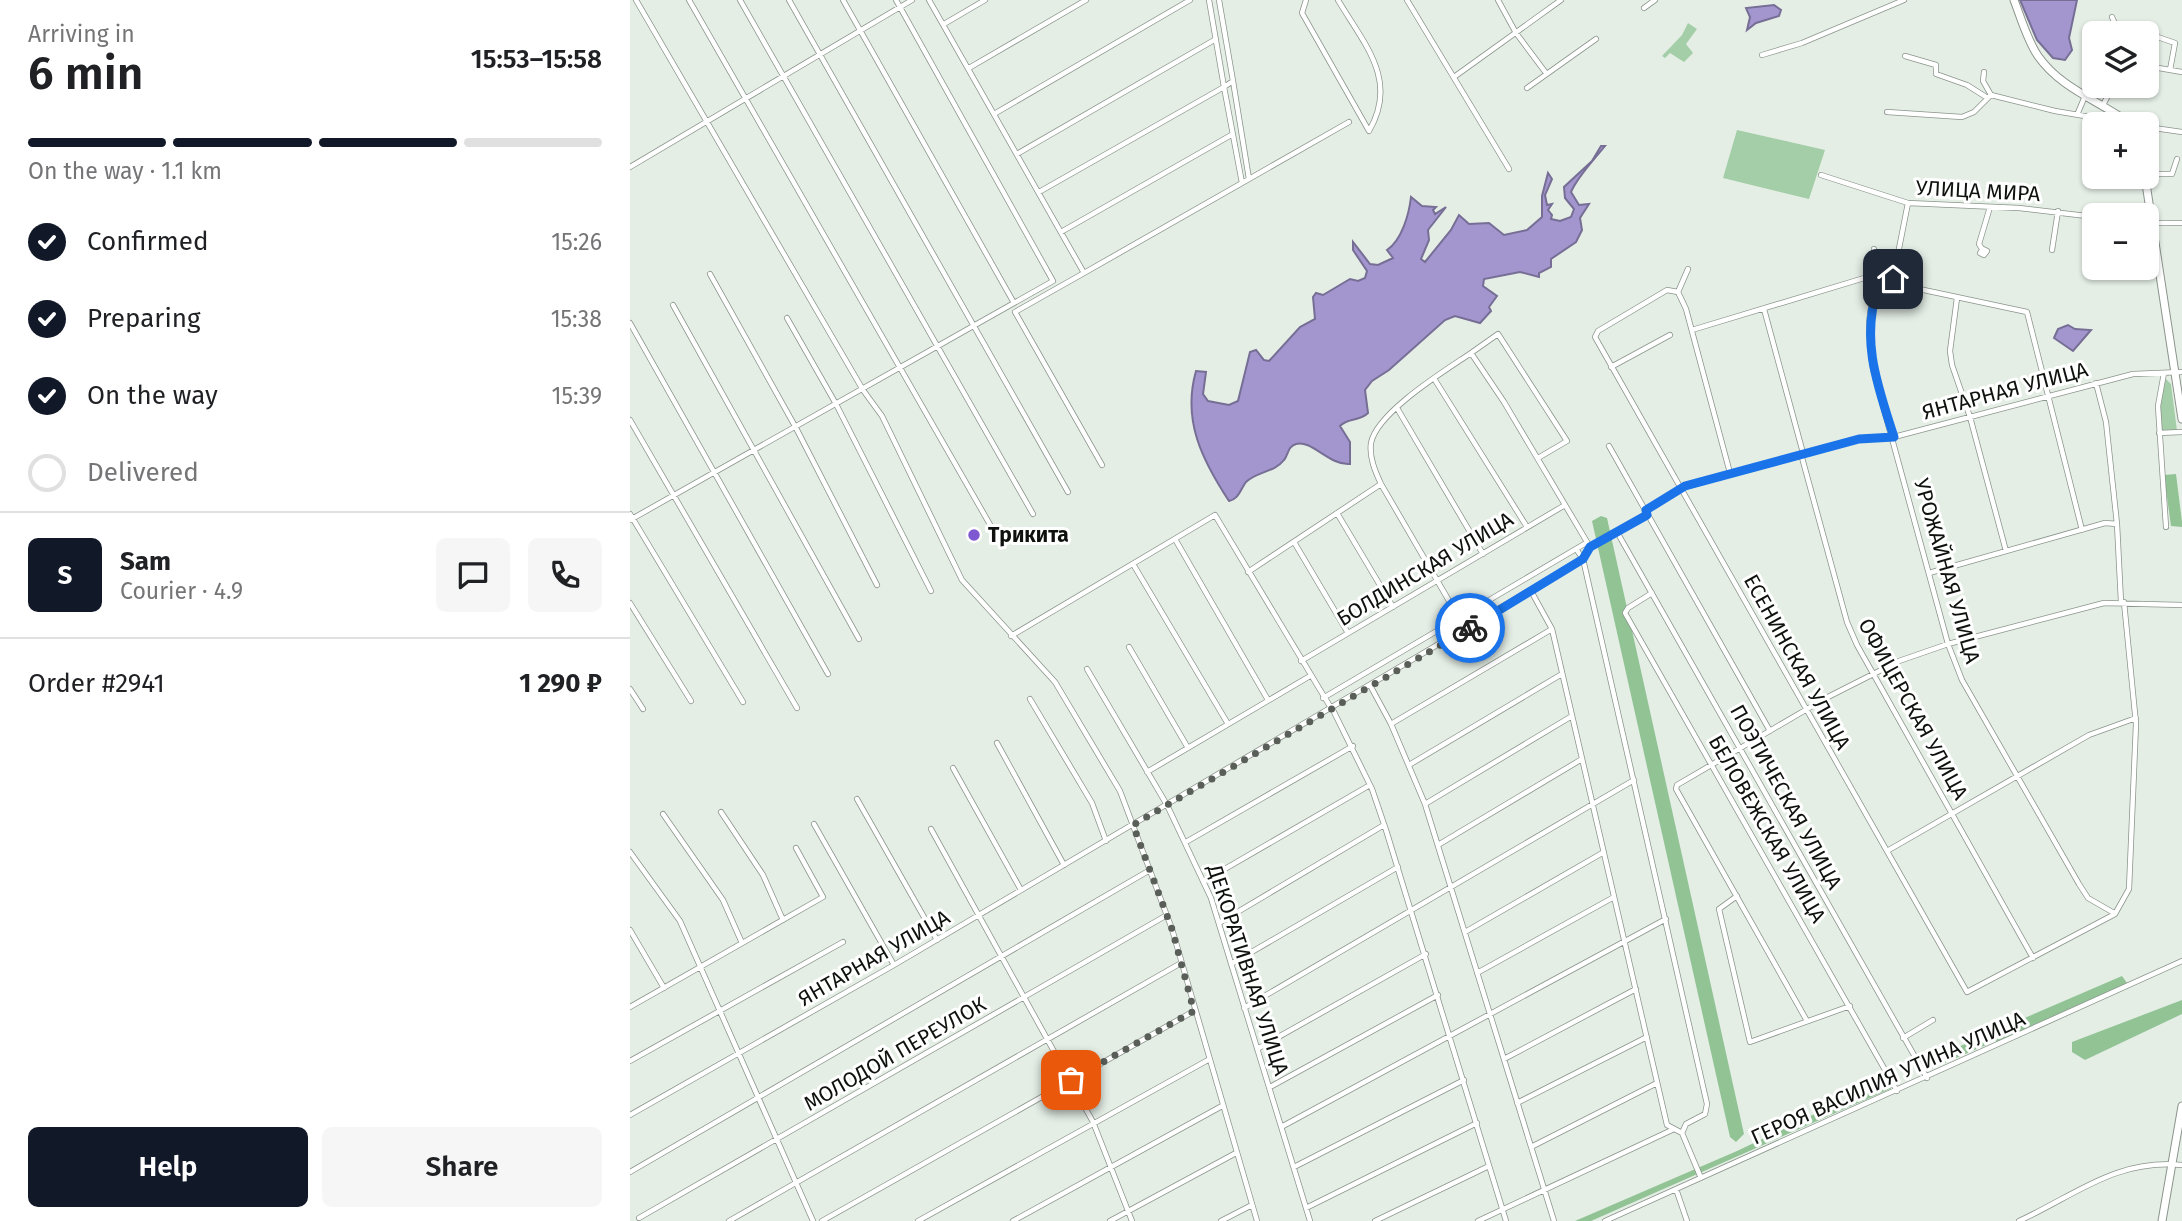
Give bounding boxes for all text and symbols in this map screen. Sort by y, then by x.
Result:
text: Arriving in [28,20,135,48]
map controls [2082,21,2159,280]
button: layers [2082,21,2159,98]
text: 15:53–15:58 [471,44,602,75]
text: 6 min [28,46,143,101]
button: + [2082,112,2159,189]
text: On the way · 1.1 km [28,157,222,185]
street label: УЛИЦА МИРА [1915,175,2041,207]
button: − [2082,203,2159,280]
icon: check [28,223,66,261]
text: Confirmed [87,226,208,257]
text: 15:26 [551,228,602,256]
pin [1863,249,1923,309]
icon: home [1874,260,1912,298]
icon: check [28,300,66,338]
text: Preparing [87,303,200,334]
text: 15:38 [551,305,602,333]
street label: ЯНТАРНАЯ УЛИЦА [1919,356,2091,426]
icon: check [28,377,66,415]
text: On the way [87,380,218,411]
text: 15:39 [552,382,602,410]
text: Delivered [87,457,199,488]
street label: УРОЖАЙНАЯ УЛИЦА [1908,476,1986,666]
street label: БОЛДИНСКАЯ УЛИЦА [1332,506,1518,632]
place label: Трикита [988,522,1069,548]
marker: Трикита [966,527,982,543]
button: chat [436,538,510,612]
button: phone [528,538,602,612]
text: Sam [120,546,171,577]
text: S [58,560,72,591]
street label: ЕСЕНИНСКАЯ УЛИЦА [1738,570,1856,754]
text: Courier · 4.9 [120,577,243,605]
courier [1435,593,1505,663]
icon: bike [1451,609,1489,647]
street label: ОФИЦЕРСКАЯ УЛИЦА [1852,614,1974,804]
text: Order #2941 [28,668,165,699]
text: 1 290 ₽ [519,668,602,699]
street label: ПОЭТИЧЕСКАЯ УЛИЦА [1724,700,1848,894]
street label: БЕЛОВЕЖСКАЯ УЛИЦА [1703,731,1831,927]
street label: ДЕКОРАТИВНАЯ УЛИЦА [1201,860,1294,1079]
street label: ЯНТАРНАЯ УЛИЦА [794,904,954,1012]
street label: МОЛОДОЙ ПЕРЕУЛОК [799,991,991,1117]
street label: ГЕРОЯ ВАСИЛИЯ УТИНА УЛИЦА [1747,1006,2029,1150]
pin [1041,1050,1101,1110]
icon: bag [1052,1061,1090,1099]
button: Help [28,1127,308,1207]
button: Share [322,1127,602,1207]

